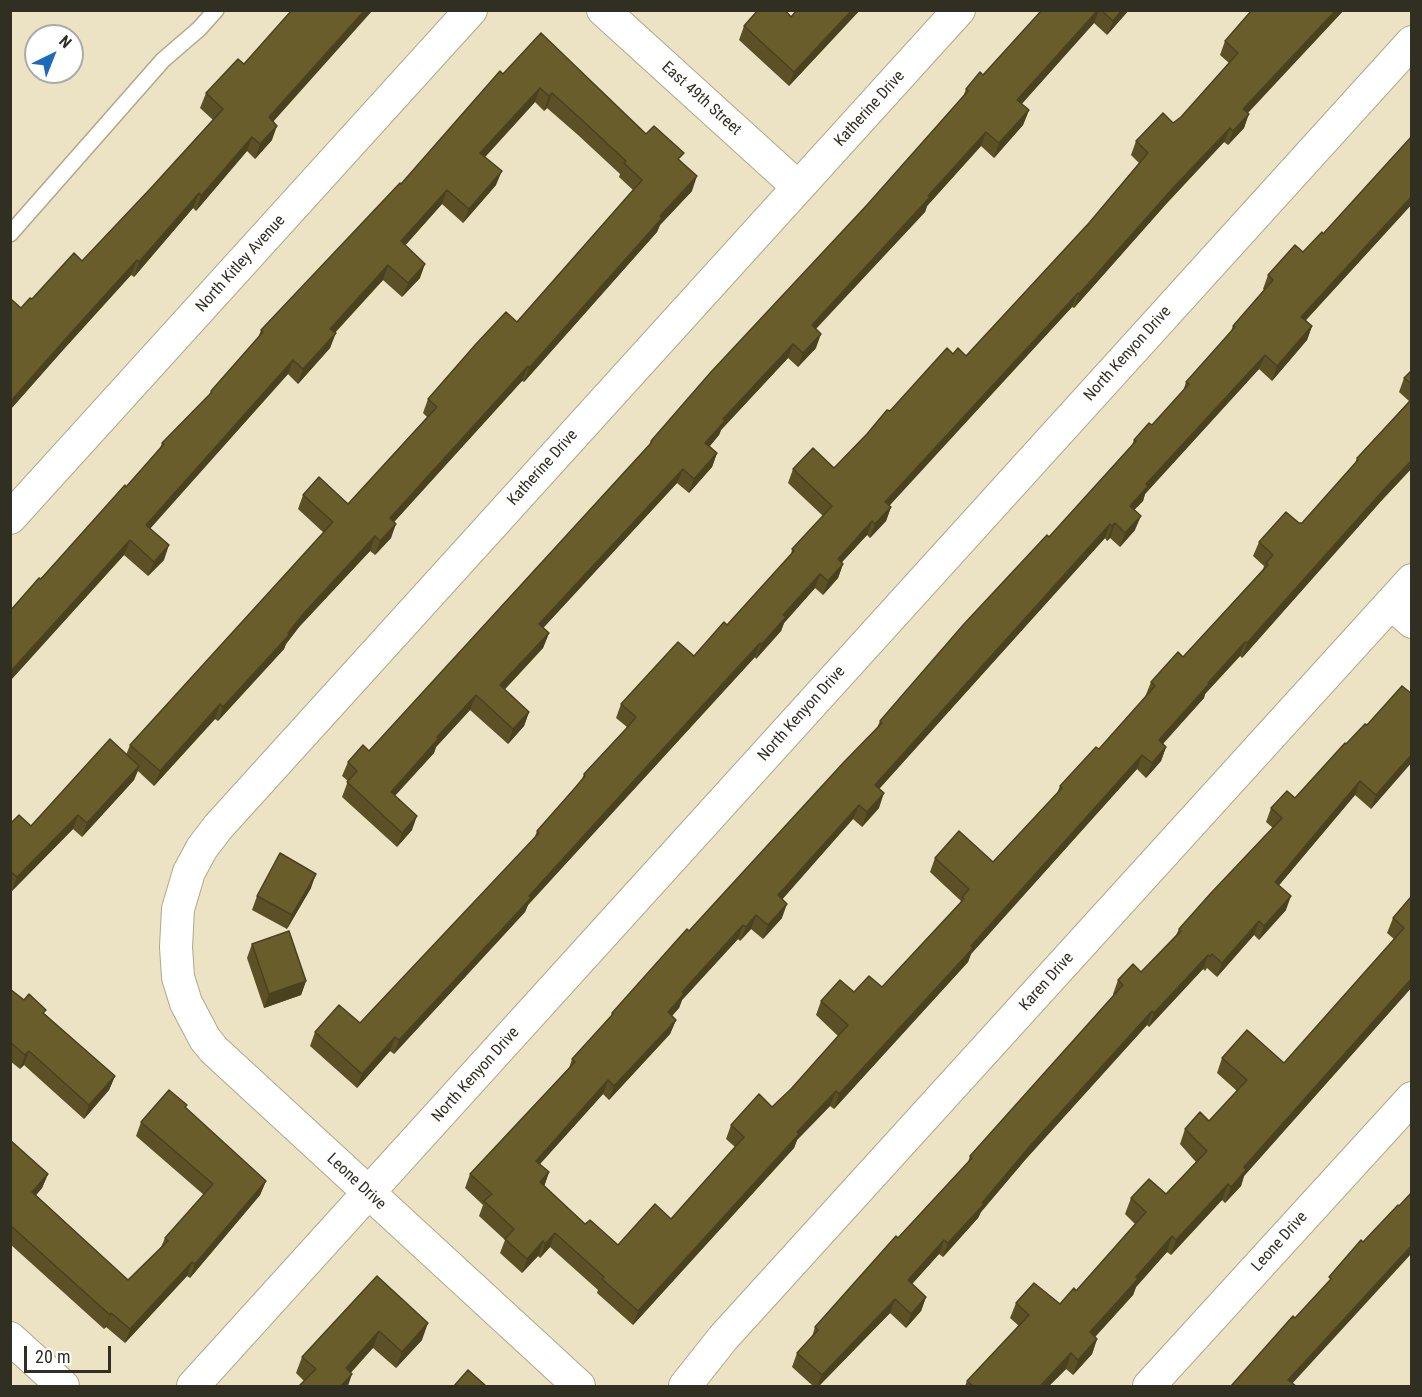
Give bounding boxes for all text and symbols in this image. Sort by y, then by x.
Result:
north arrow [24,24,84,84]
text: N [55,32,75,52]
street label: East 49th Street [657,58,745,140]
street label: Katherine Drive [831,67,909,151]
street label: North Kitley Avenue [192,212,290,316]
street label: North Kenyon Drive [1080,303,1176,405]
street label: Katherine Drive [504,426,582,510]
street label: North Kenyon Drive [754,663,850,765]
street label: Karen Drive [1016,949,1078,1015]
street label: North Kenyon Drive [428,1024,524,1126]
street label: Leone Drive [322,1150,390,1214]
street label: Leone Drive [1248,1208,1312,1276]
scale bar [27,1334,114,1372]
text: 20 m [35,1346,70,1367]

